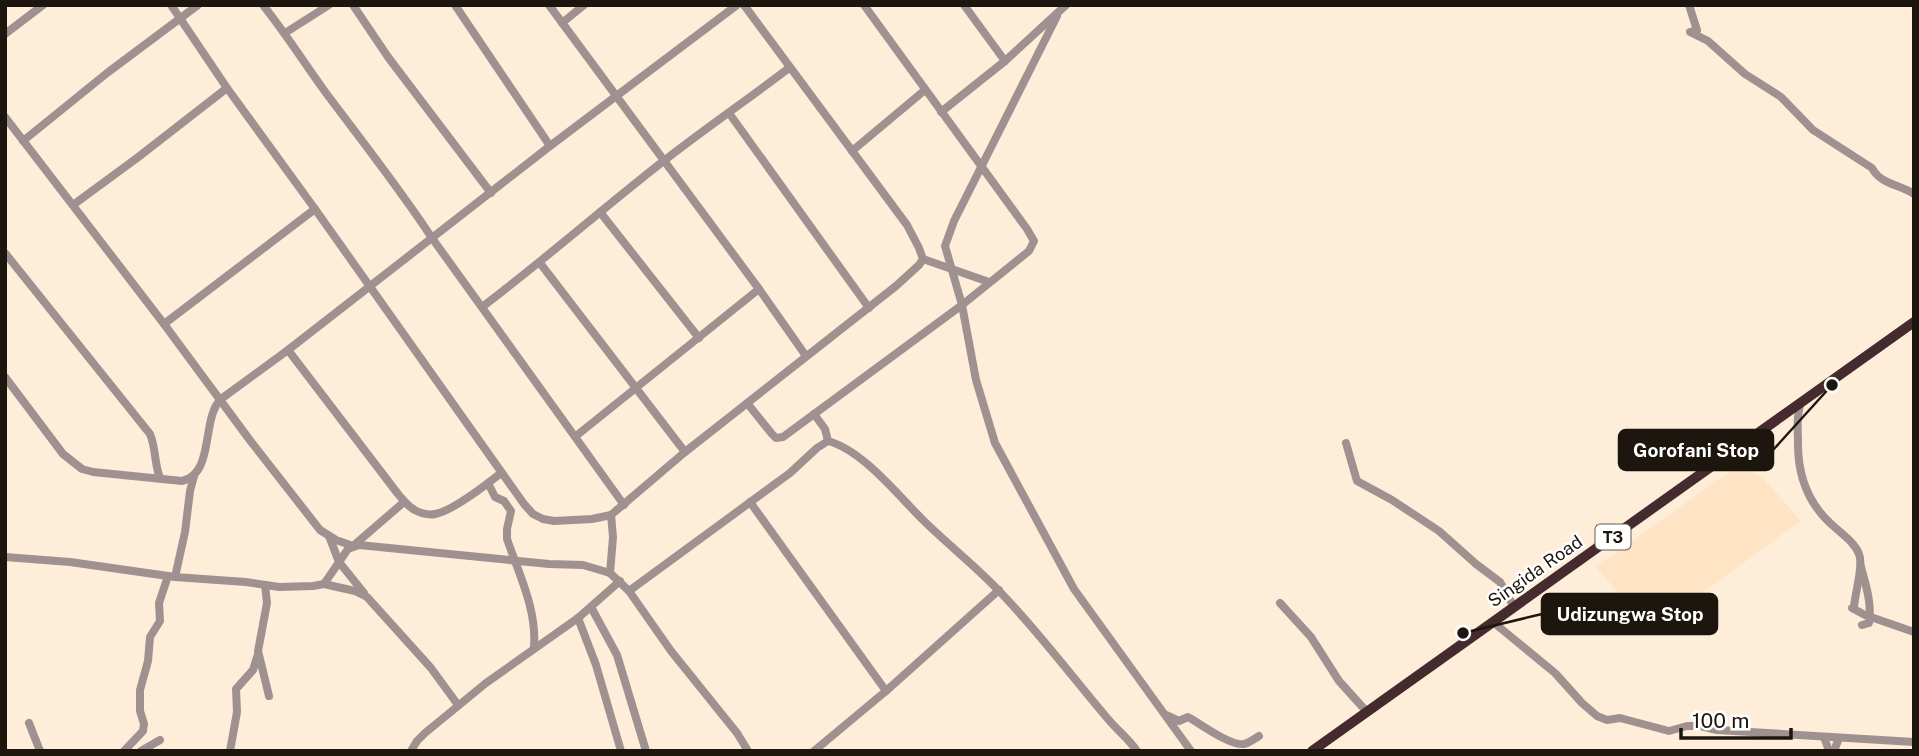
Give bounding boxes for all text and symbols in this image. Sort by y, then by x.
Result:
callout: Gorofani Stop [1619,430,1773,470]
text: Gorofani Stop [1633,439,1759,461]
road number: T3 [1596,524,1630,550]
street label: Singida Road [1484,531,1586,611]
callout: Udizungwa Stop [1542,594,1717,634]
text: Udizungwa Stop [1556,603,1704,625]
scale bar [1681,696,1791,740]
text: 100 m [1692,708,1749,733]

